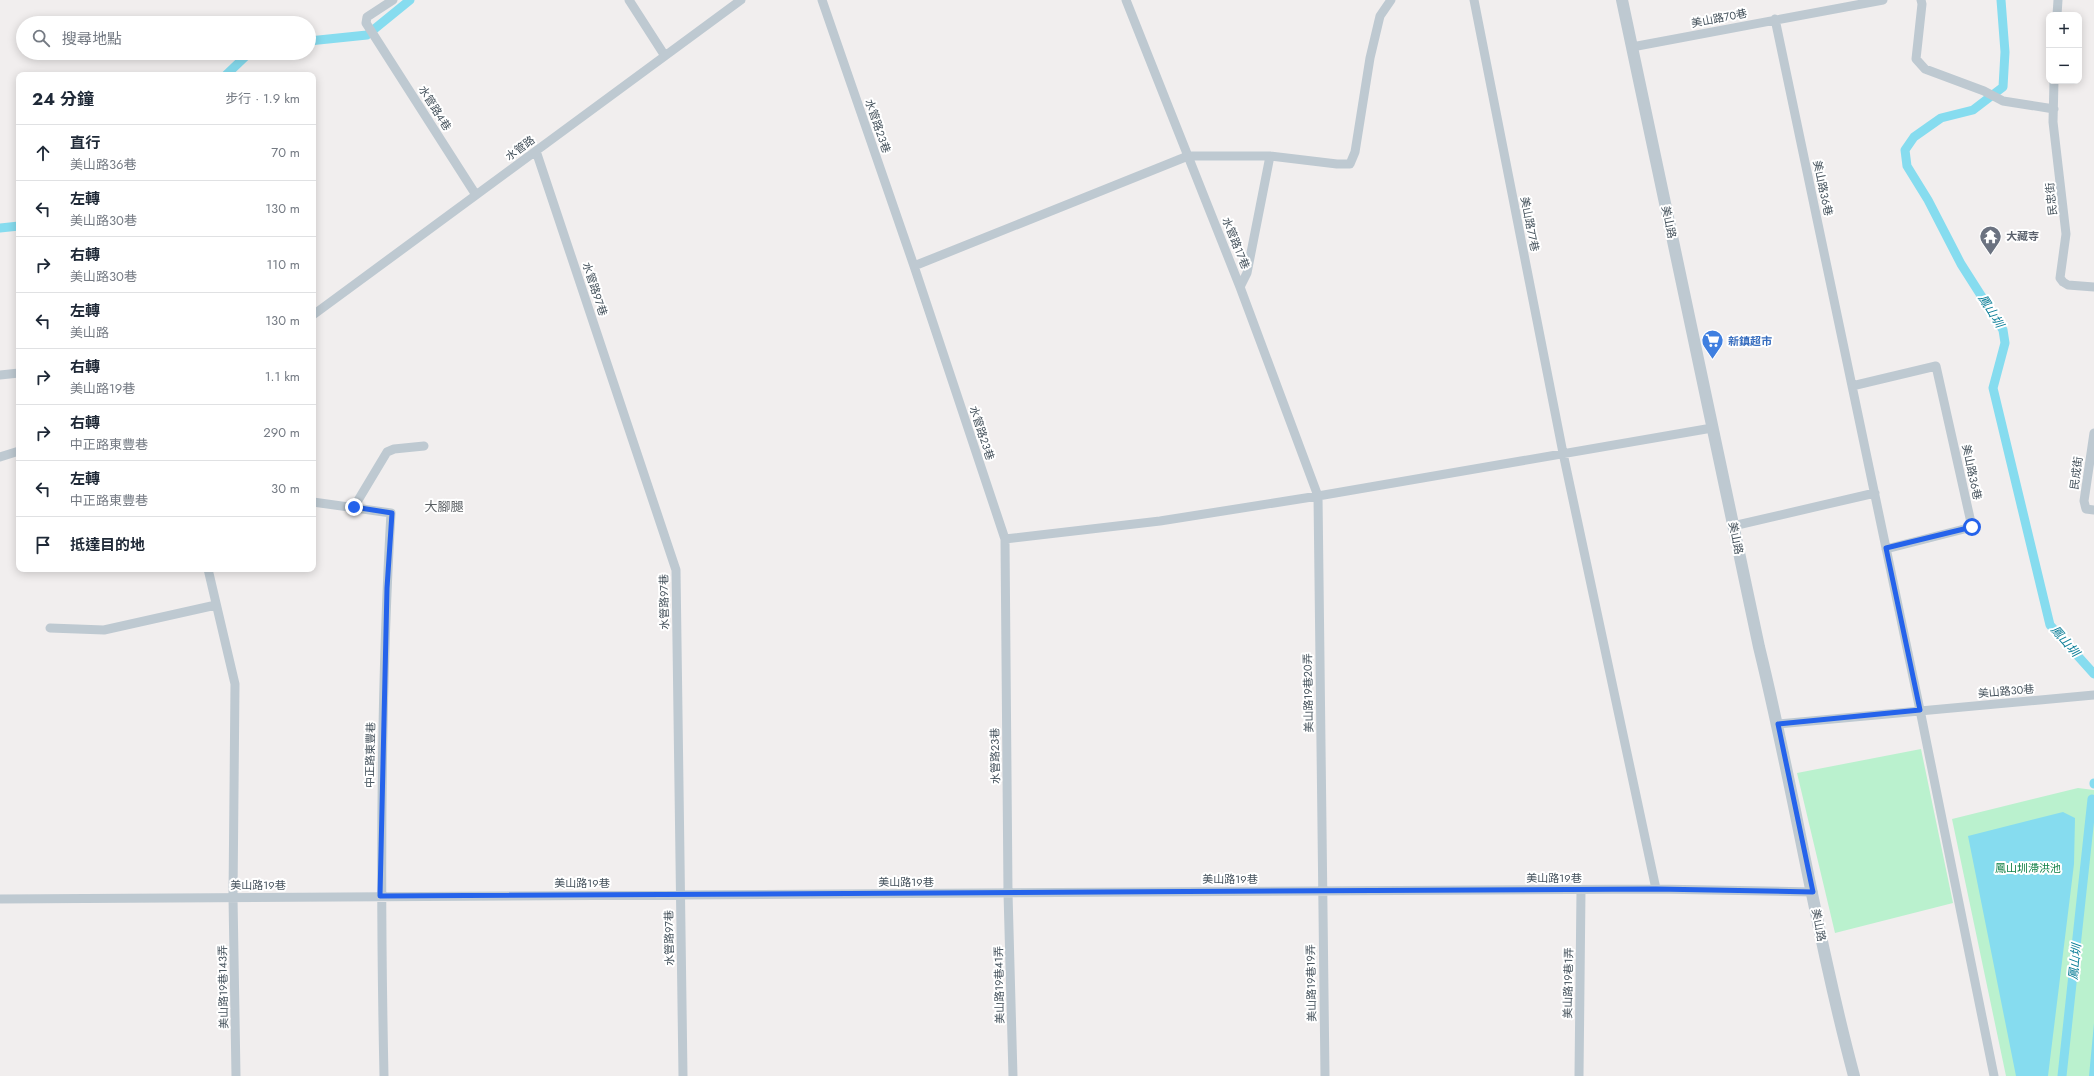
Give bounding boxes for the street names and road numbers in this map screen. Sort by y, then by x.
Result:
street label: 美山路70巷 [1690,5,1748,31]
street label: 水管路4巷 [415,82,455,134]
street label: 水管路23巷 [861,97,895,155]
street label: 水管路 [502,132,538,164]
street label: 美山路36巷 [1809,159,1837,217]
street label: 民忠街 [2041,182,2061,216]
street label: 美山路77巷 [1517,195,1543,253]
street label: 美山路 [1658,204,1680,240]
street label: 水管路17巷 [1218,215,1254,271]
street label: 水管路97巷 [579,260,611,318]
street label: 水管路23巷 [966,404,998,462]
street label: 美山路36巷 [1958,443,1986,501]
street label: 民成街 [2066,456,2086,490]
street label: 美山路 [1725,520,1747,556]
street label: 水管路97巷 [656,574,672,630]
street label: 美山路19巷20弄 [1299,653,1317,733]
street label: 美山路30巷 [1977,681,2035,701]
street label: 中正路東豐巷 [361,722,379,788]
street label: 水管路23巷 [987,728,1003,784]
street label: 美山路19巷 [1526,870,1582,886]
street label: 美山路19巷 [1202,871,1258,887]
street label: 美山路19巷 [878,874,934,890]
street label: 美山路19巷 [554,875,610,891]
street label: 美山路19巷 [230,877,286,893]
street label: 美山路 [1808,907,1830,943]
street label: 水管路97巷 [661,910,677,966]
street label: 美山路19巷19弄 [1302,944,1320,1022]
street label: 美山路19巷143弄 [214,945,232,1029]
street label: 美山路19巷41弄 [990,946,1008,1024]
street label: 美山路19巷1弄 [1559,947,1577,1019]

